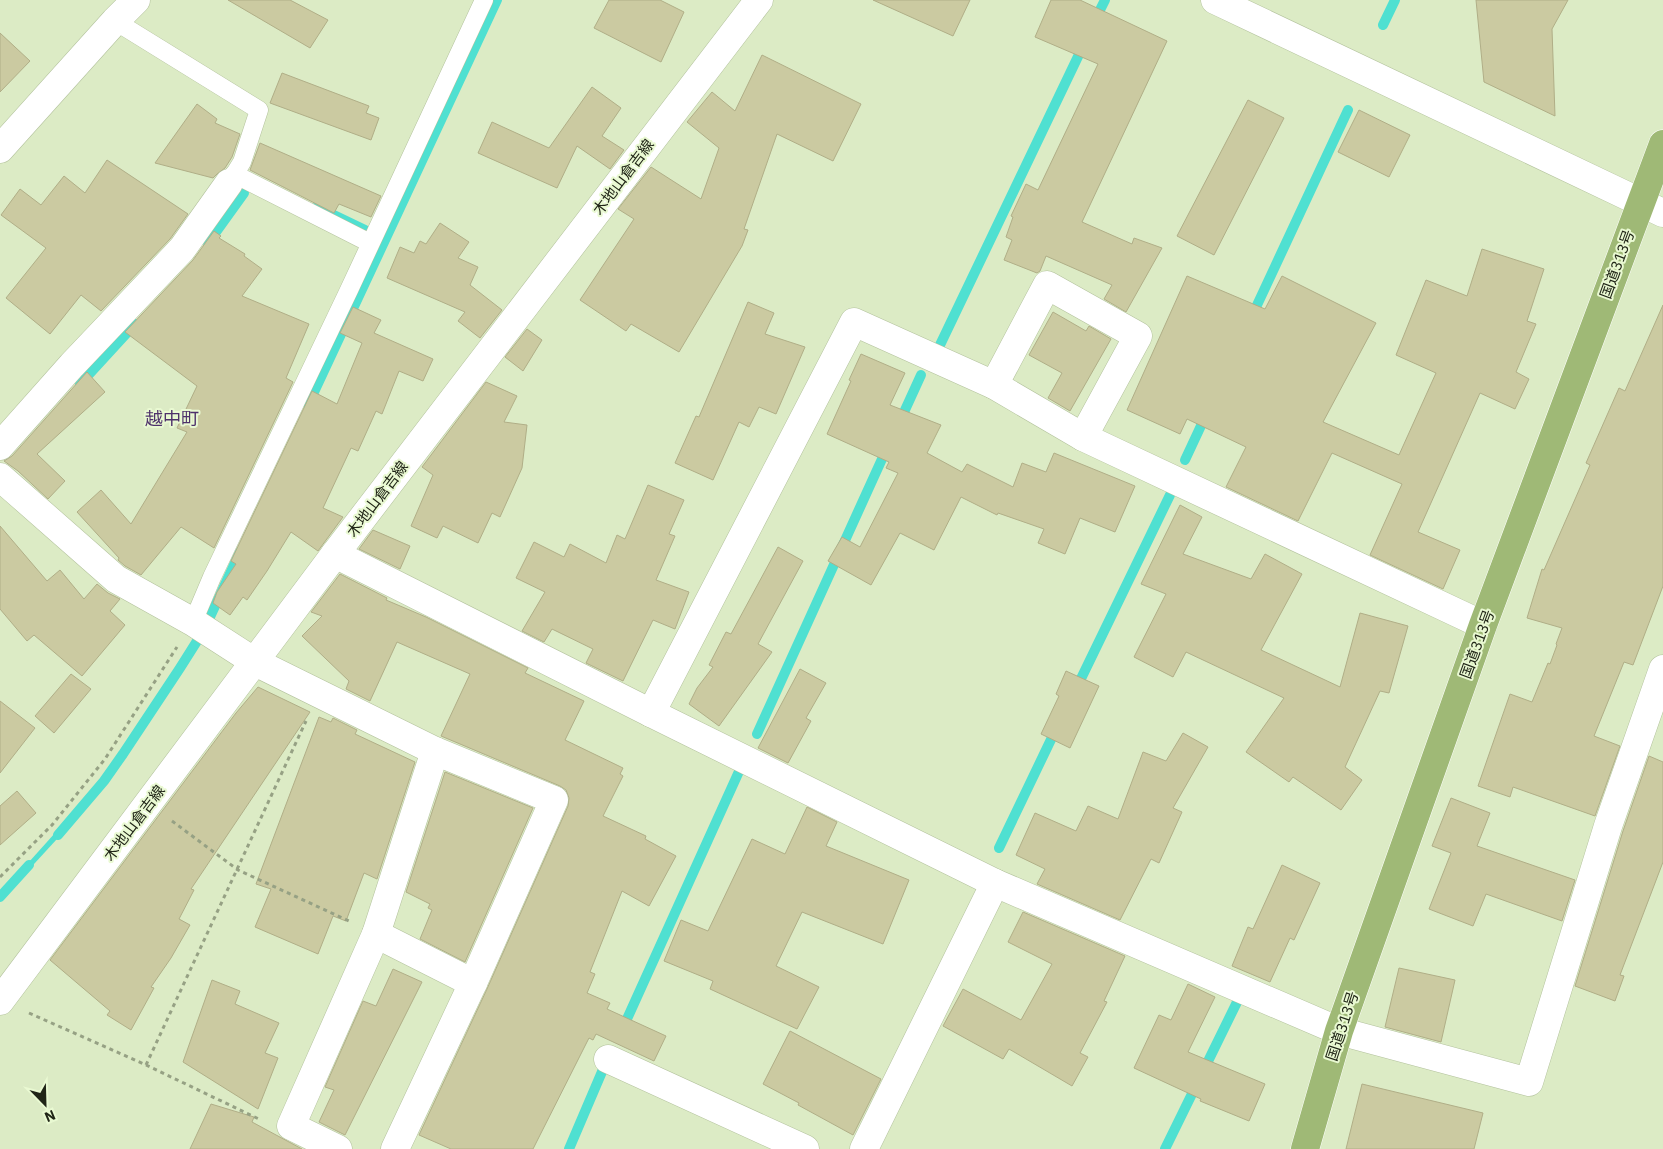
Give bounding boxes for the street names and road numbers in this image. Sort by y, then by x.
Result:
street label: 木地山倉吉線 [588,135,658,219]
street label: 国道313号 [1596,227,1638,301]
street label: 木地山倉吉線 [342,457,412,541]
street label: 国道313号 [1456,607,1498,681]
street label: 木地山倉吉線 [99,781,169,865]
street label: 国道313号 [1322,989,1362,1063]

